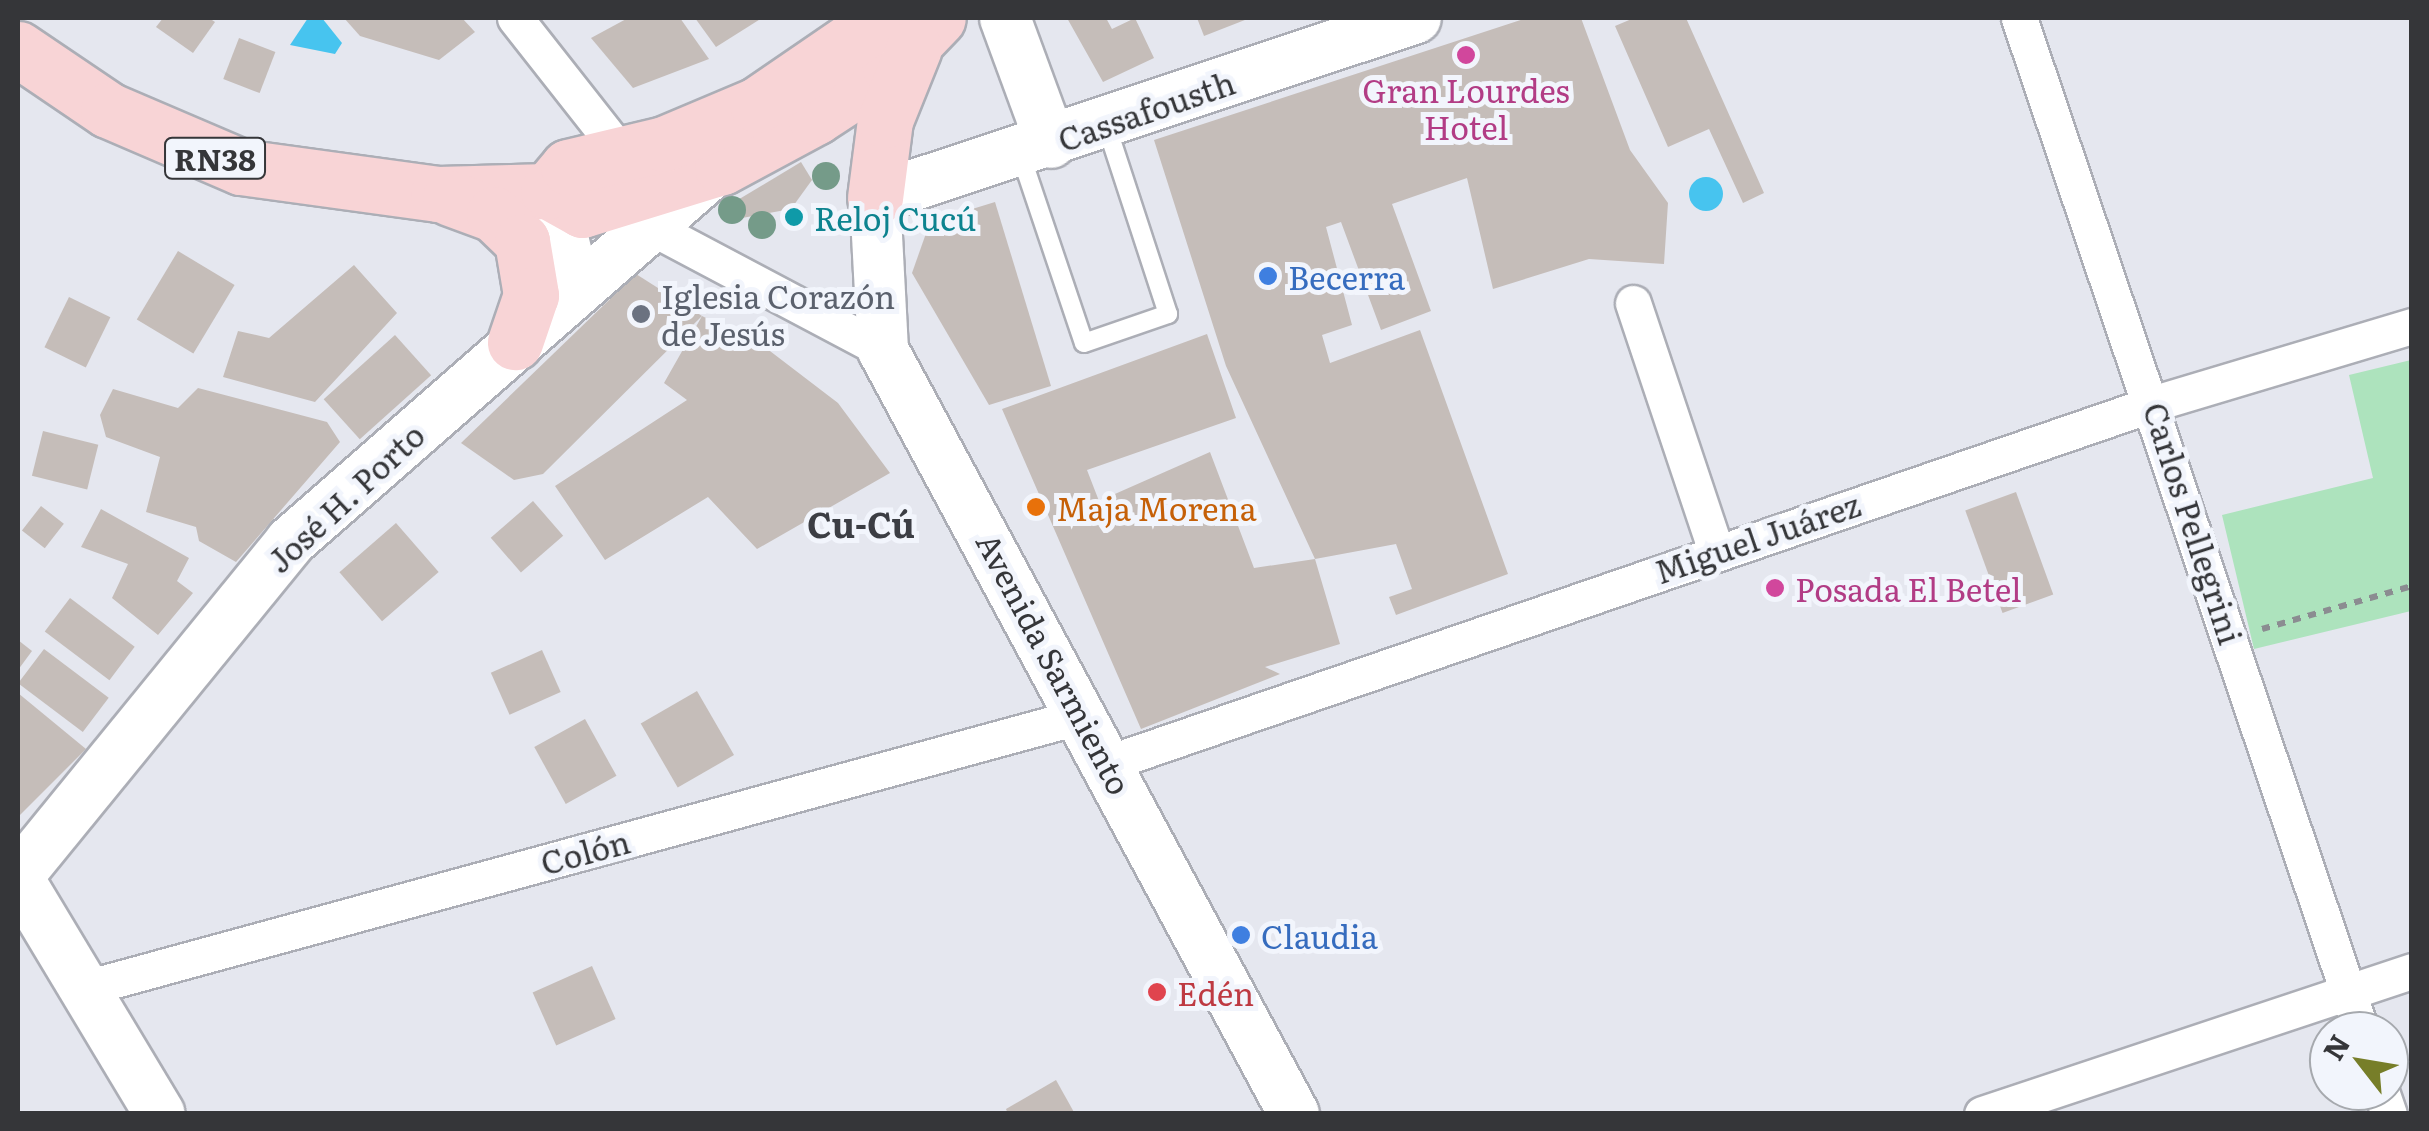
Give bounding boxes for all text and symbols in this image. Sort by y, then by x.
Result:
marker: Gran Lourdes Hotel [1455,44,1477,66]
street label: Cassafousth [1053,62,1239,158]
place label: Gran Lourdes Hotel [1362,71,1570,146]
road number: RN38 [162,133,268,183]
place label: Reloj Cucú [814,198,976,236]
marker: Reloj Cucú [783,206,805,228]
place label: Becerra [1288,257,1405,295]
marker: Becerra [1257,265,1279,287]
place label: Iglesia Corazón de Jesús [661,277,895,352]
marker: Iglesia Corazón de Jesús [630,303,652,325]
street label: Carlos Pellegrini [2137,397,2251,649]
street label: José H. Porto [259,415,431,579]
street label: Miguel Juárez [1649,484,1865,590]
place label: Maja Morena [1056,488,1257,526]
marker: Maja Morena [1025,496,1047,518]
district label: Cu-Cú [807,502,915,544]
street label: Avenida Sarmiento [970,526,1140,800]
place label: Posada El Betel [1795,569,2021,607]
marker: Posada El Betel [1764,577,1786,599]
street label: Colón [536,821,634,881]
place label: Claudia [1261,916,1378,954]
marker: Claudia [1230,924,1252,946]
place label: Edén [1177,973,1254,1011]
marker: Edén [1146,981,1168,1003]
north arrow [2309,1011,2409,1111]
text: N [2311,1026,2359,1067]

